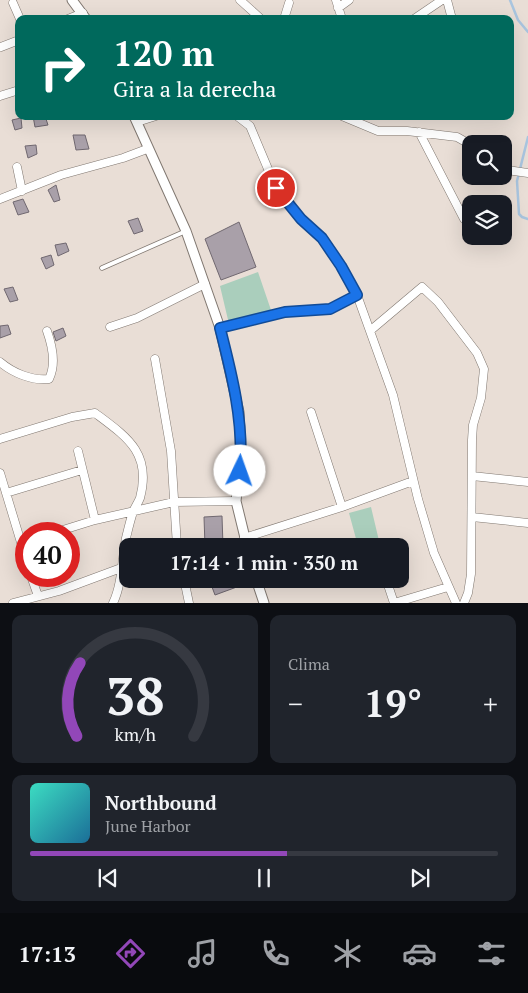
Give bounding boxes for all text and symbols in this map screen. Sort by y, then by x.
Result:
text: 120 m [113,30,214,76]
icon: right [30,35,95,100]
text: Gira a la derecha [113,74,276,103]
map controls [462,135,512,245]
button: search [462,135,512,185]
pin [255,167,297,209]
icon: arrive [262,174,290,202]
button: layers [462,195,512,245]
position arrow [213,444,265,496]
speed limit sign: 40 [15,522,80,587]
text: 17:14 · 1 min · 350 m [170,550,358,575]
text: Clima [288,653,330,675]
text: 38 [106,661,164,730]
text: 19° [364,678,422,728]
text: − [288,685,303,722]
text: + [483,685,498,722]
text: km/h [114,722,156,746]
text: Northbound [105,790,217,815]
text: June Harbor [105,815,191,837]
icon: previous [94,864,122,892]
icon: pause [250,864,278,892]
icon: next [406,864,434,892]
icon: directions [113,936,148,971]
icon: music [185,936,220,971]
icon: phone [258,936,293,971]
icon: climate [330,936,365,971]
icon: car [402,936,437,971]
icon: filters [474,936,509,971]
text: 17:13 [19,939,76,968]

